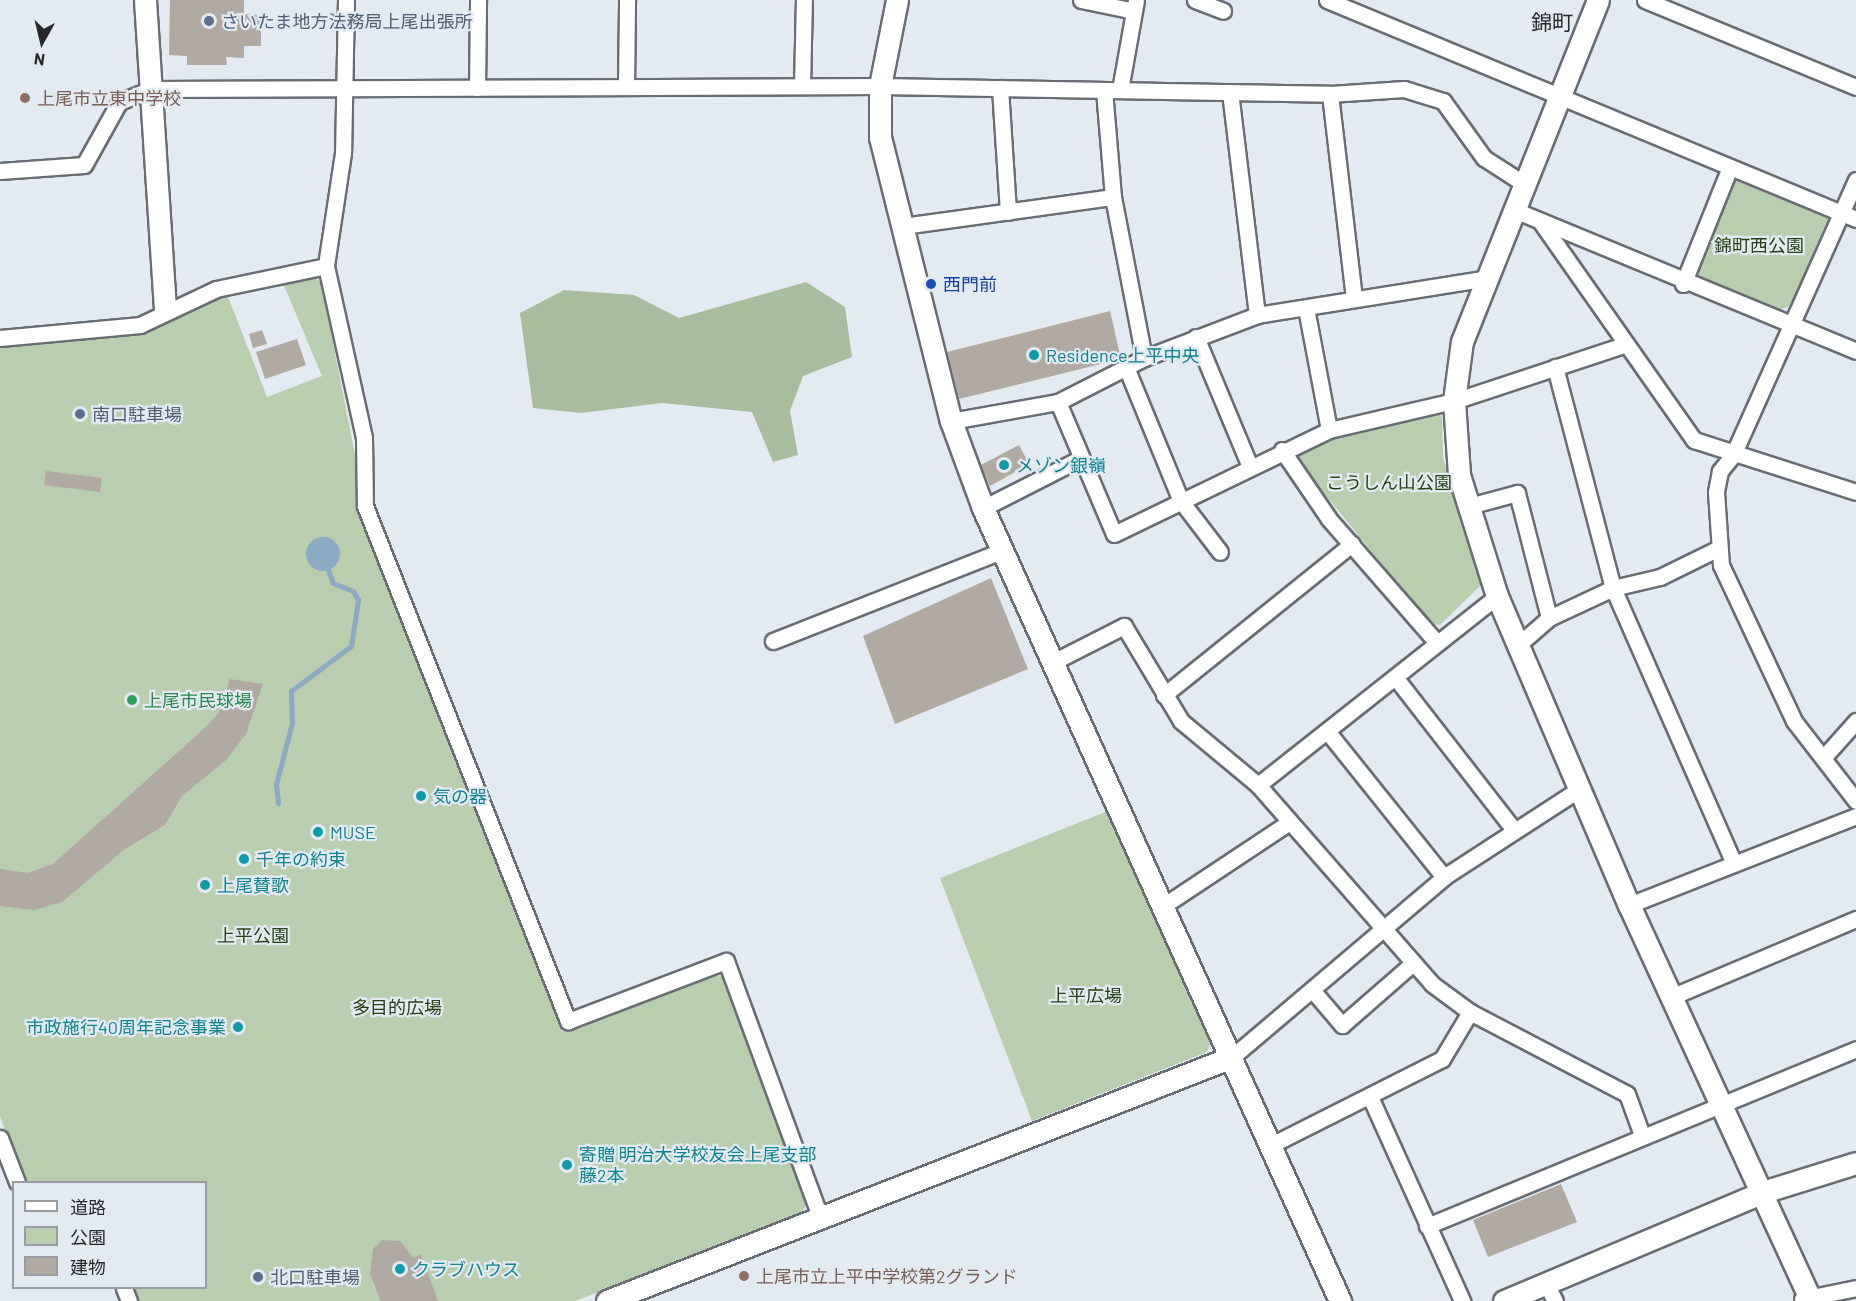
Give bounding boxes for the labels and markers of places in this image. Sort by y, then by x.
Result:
place label: さいたま地方法務局上尾出張所 [221,10,473,32]
marker: さいたま地方法務局上尾出張所 [202,14,216,28]
place label: 上尾市立東中学校 [37,87,181,109]
marker: 上尾市立東中学校 [18,91,32,105]
place label: 西門前 [943,273,997,295]
marker: 西門前 [924,277,938,291]
place label: Residence上平中央 [1046,344,1200,366]
marker: Residence上平中央 [1027,348,1041,362]
place label: 南口駐車場 [92,403,182,425]
marker: 南口駐車場 [73,407,87,421]
place label: メゾン銀嶺 [1016,454,1106,476]
marker: メゾン銀嶺 [997,458,1011,472]
place label: 上尾市民球場 [144,689,252,711]
marker: 上尾市民球場 [125,693,139,707]
place label: 気の器 [433,785,487,807]
marker: 気の器 [414,789,428,803]
place label: MUSE [330,821,376,843]
marker: MUSE [311,825,325,839]
place label: 千年の約束 [256,848,346,870]
marker: 千年の約束 [237,852,251,866]
place label: 上尾賛歌 [217,874,289,896]
marker: 上尾賛歌 [198,878,212,892]
place label: 市政施行40周年記念事業 [26,1016,226,1038]
marker: 市政施行40周年記念事業 [231,1020,245,1034]
place label: 寄贈 明治大学校友会上尾支部 藤2本 [579,1144,817,1186]
marker: 寄贈 明治大学校友会上尾支部 藤2本 [560,1158,574,1172]
place label: クラブハウス [412,1258,520,1280]
marker: クラブハウス [393,1262,407,1276]
place label: 上尾市立上平中学校第2グランド [756,1265,1018,1287]
place label: 北口駐車場 [270,1266,360,1288]
marker: 上尾市立上平中学校第2グランド [737,1269,751,1283]
marker: 北口駐車場 [251,1270,265,1284]

